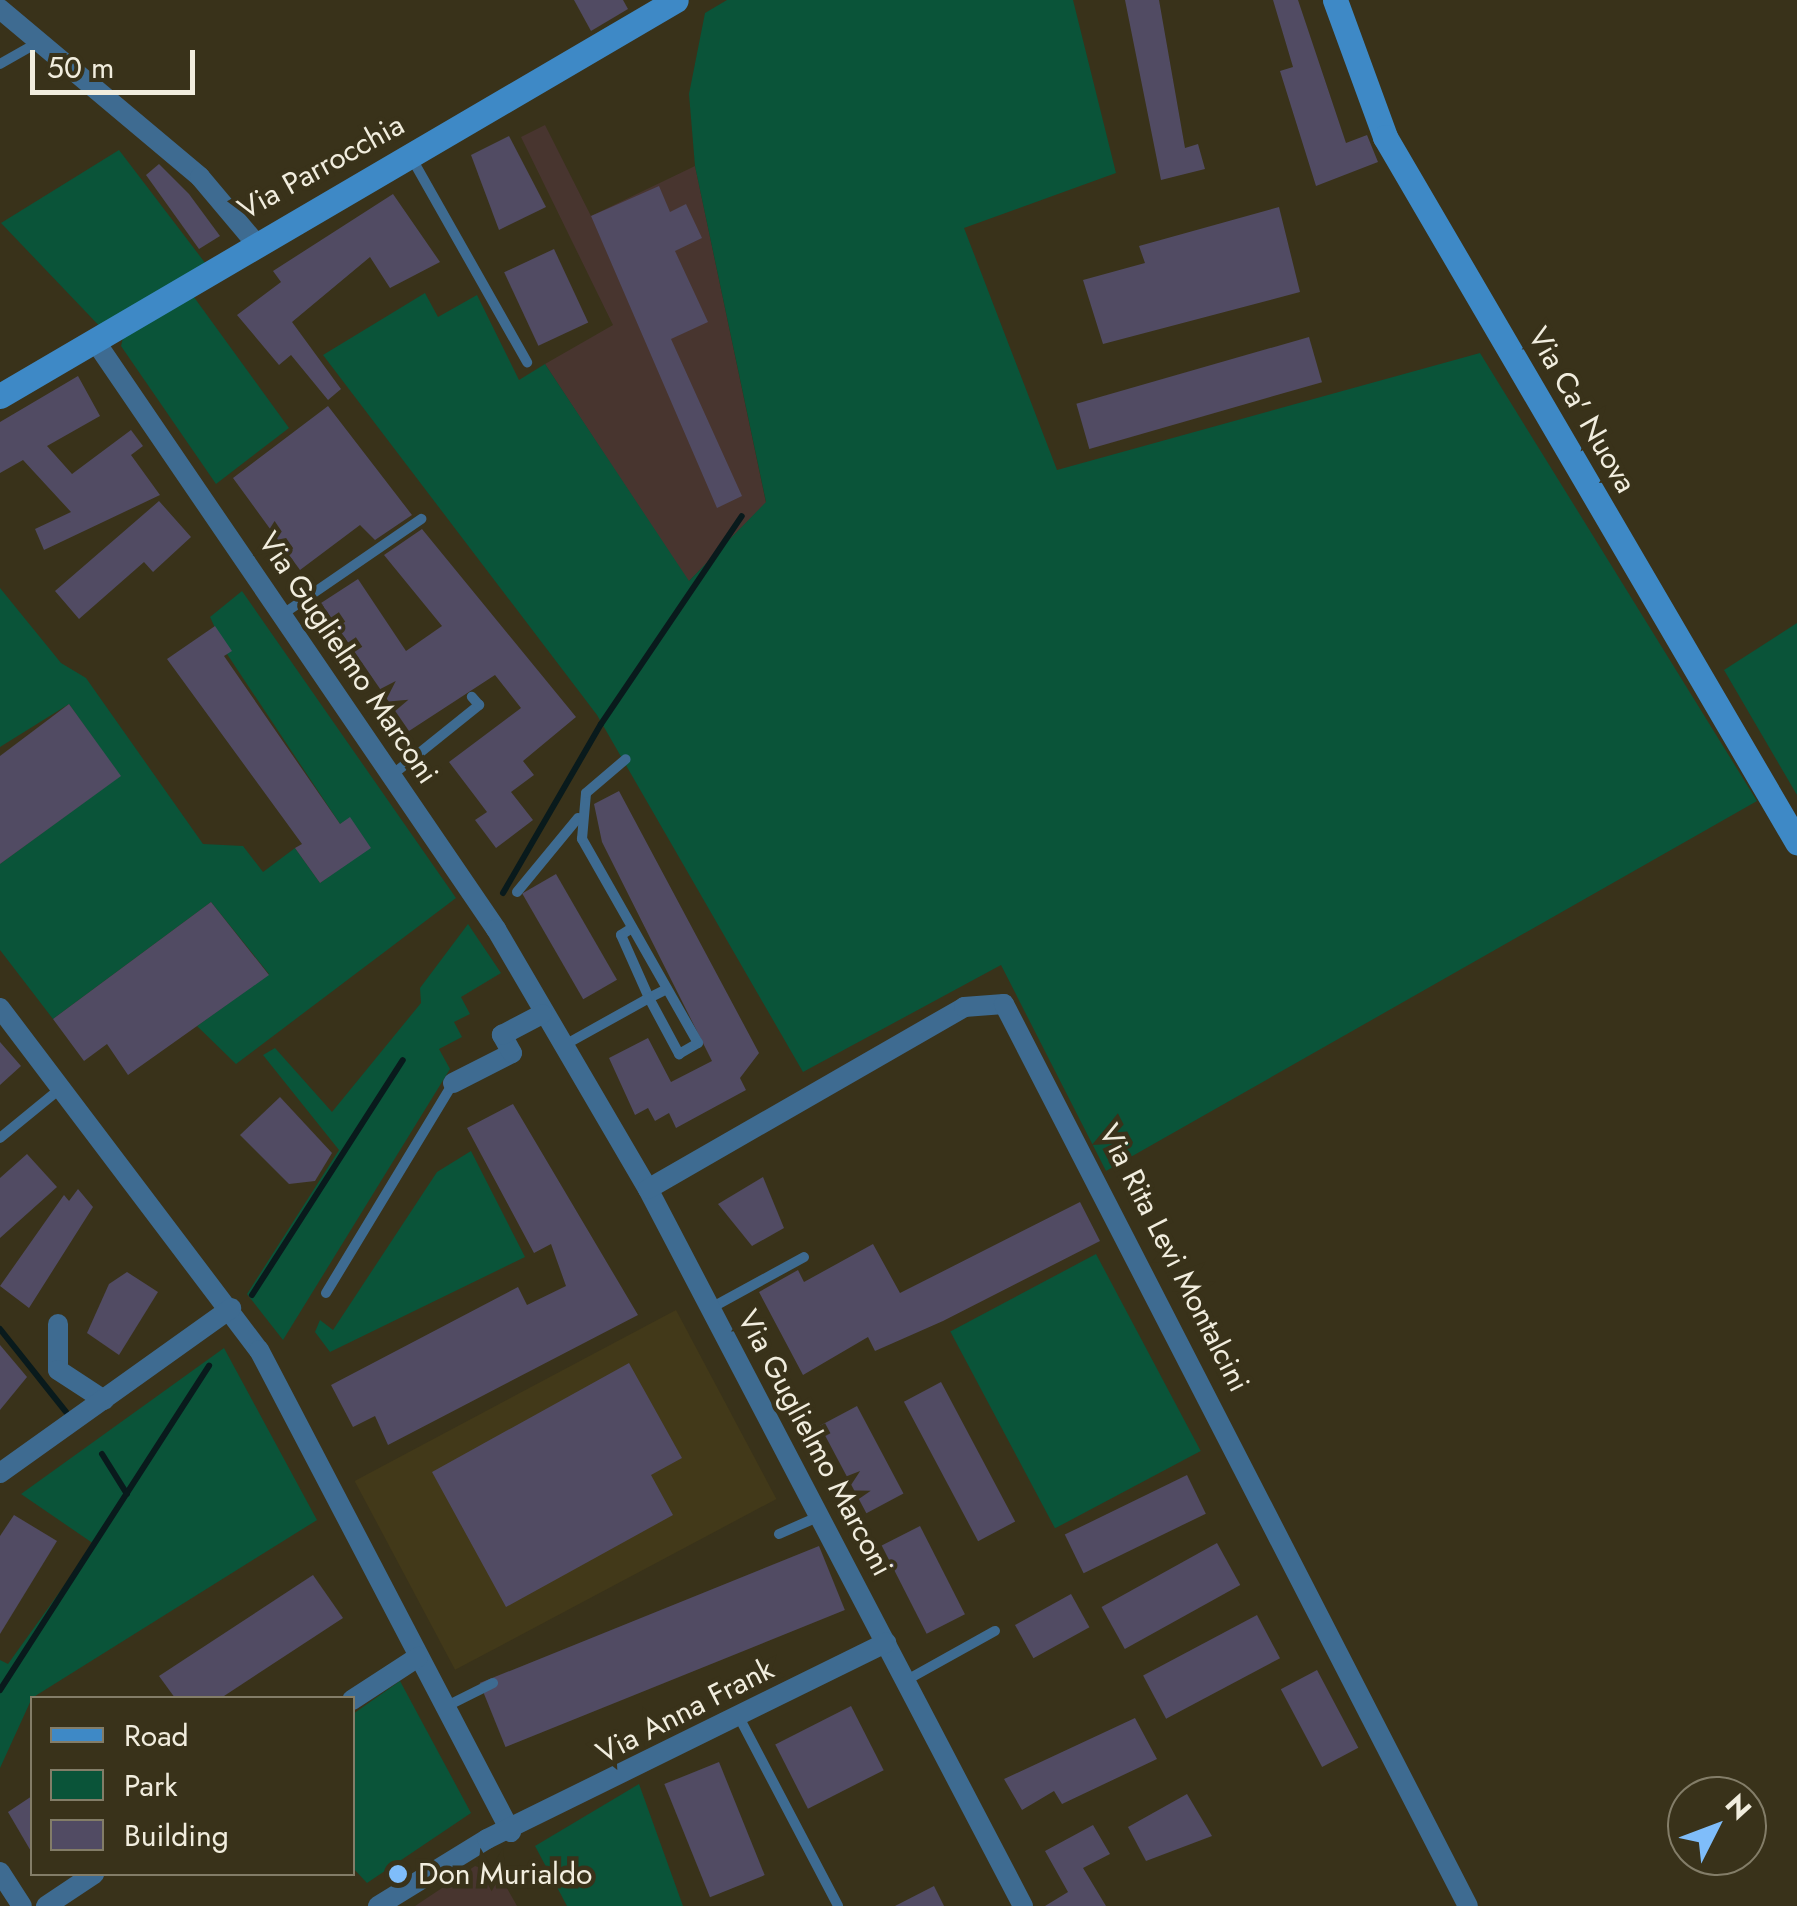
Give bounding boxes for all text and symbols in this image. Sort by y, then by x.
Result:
scale bar [35,30,200,92]
text: 50 m [47,46,114,89]
street label: Via Parrocchia [232,107,410,227]
street label: Via Ca' Nuova [1520,321,1644,499]
street label: Via Guglielmo Marconi [250,525,446,791]
street label: Via Rita Levi Montalcini [1091,1118,1257,1398]
street label: Via Guglielmo Marconi [730,1304,900,1582]
street label: Via Anna Frank [590,1651,780,1771]
legend [30,1696,355,1876]
text: Road [124,1714,189,1757]
text: Park [124,1764,177,1807]
north arrow [1667,1776,1767,1876]
text: N [1716,1785,1761,1829]
text: Building [124,1814,229,1857]
place label: Don Murialdo [418,1856,592,1892]
marker: Don Murialdo [387,1863,409,1885]

